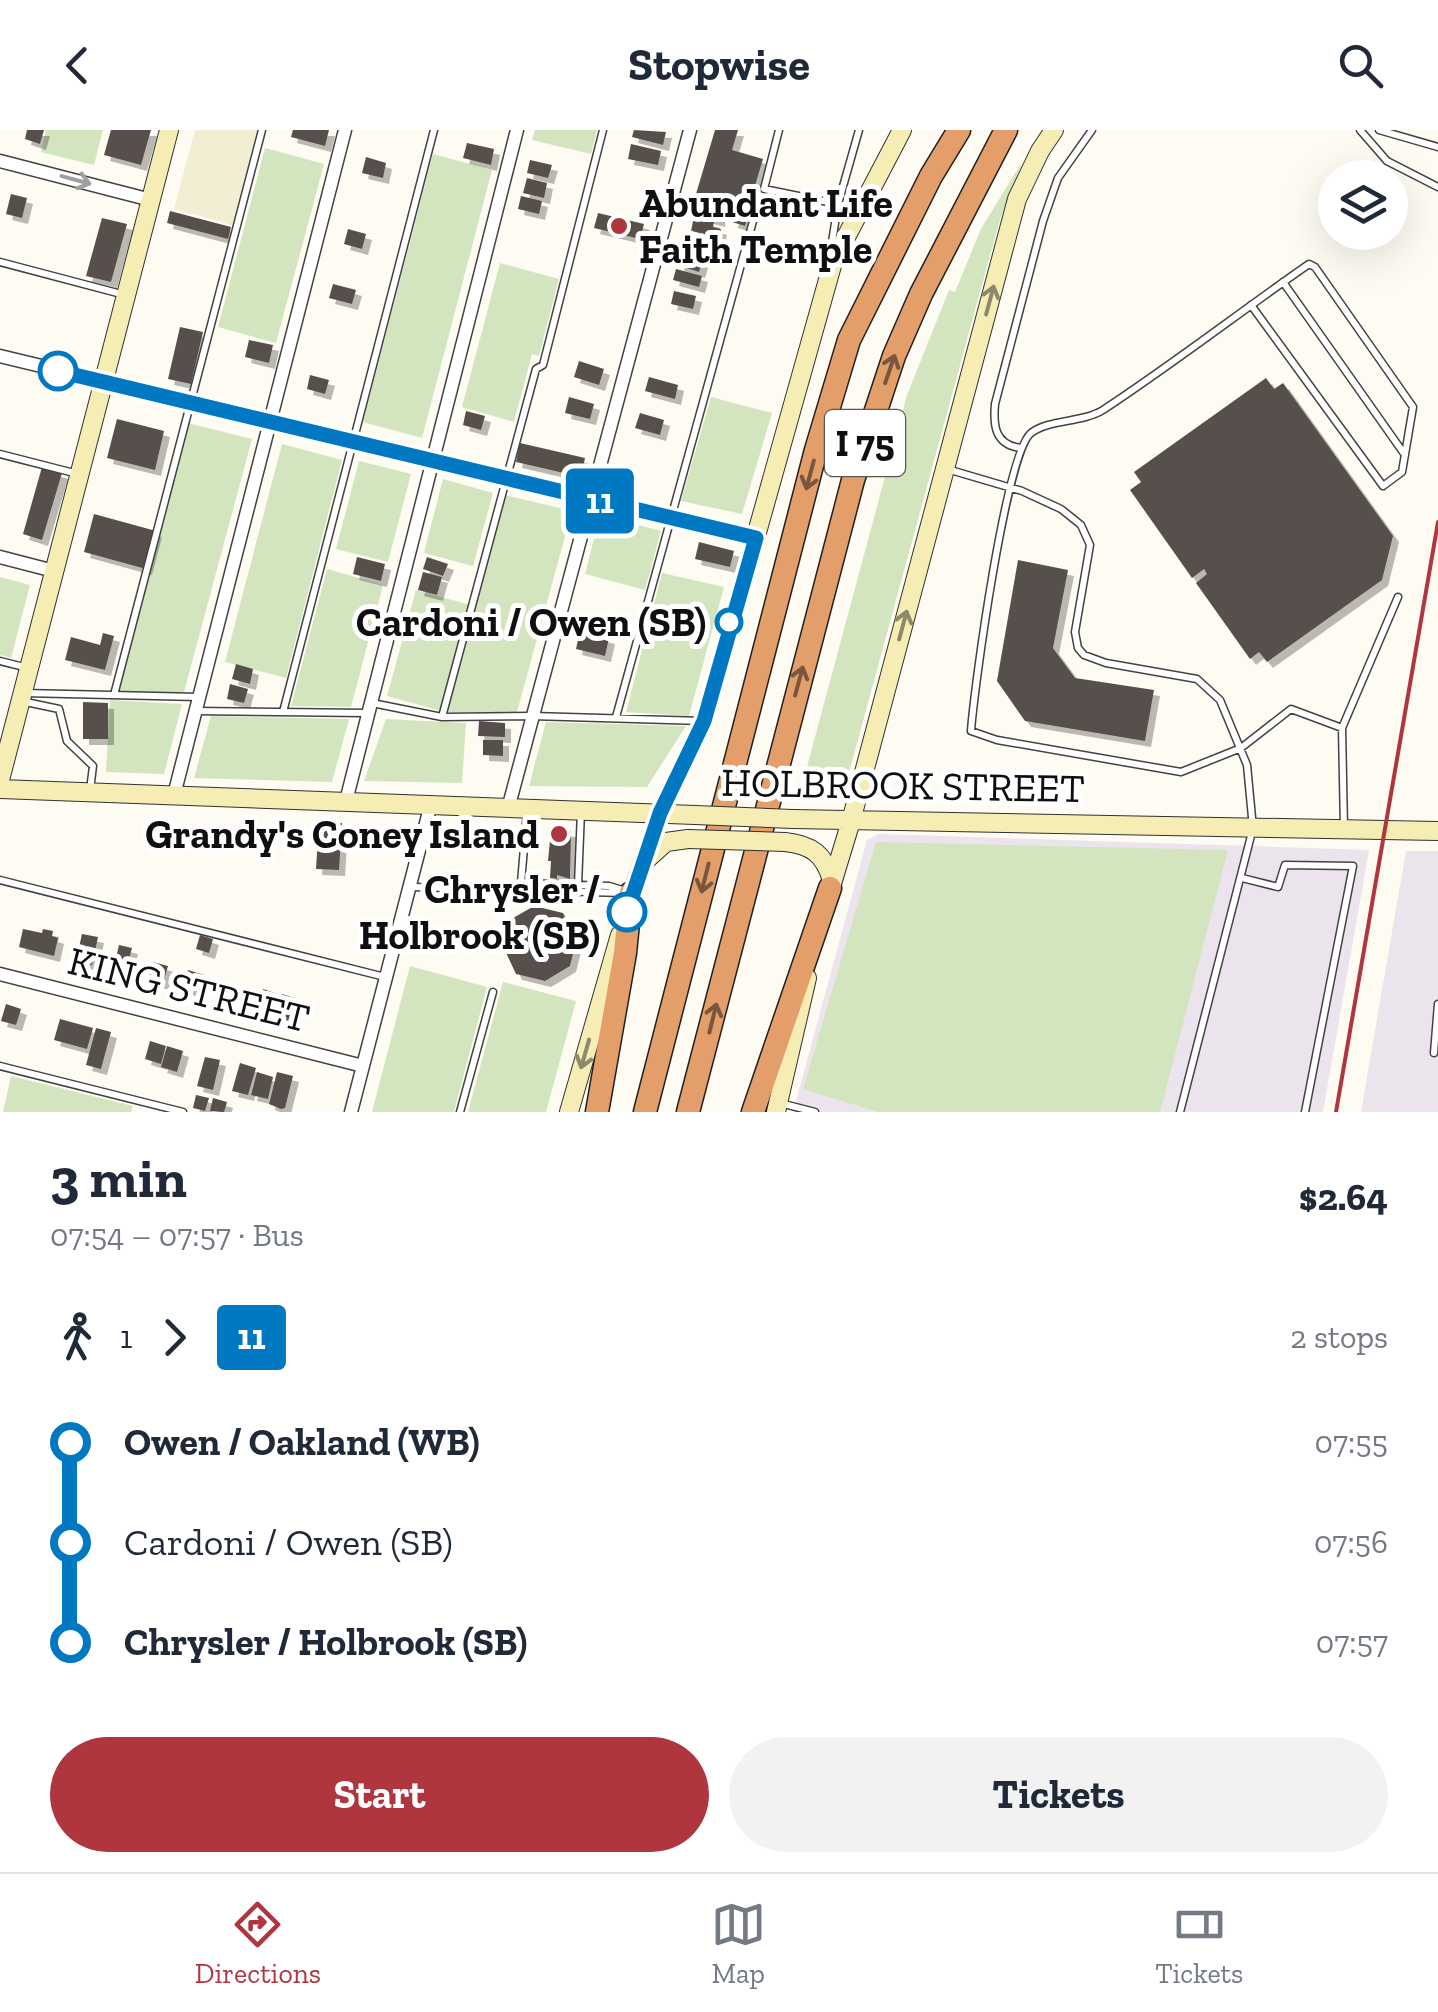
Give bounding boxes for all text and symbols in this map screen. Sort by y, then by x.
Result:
icon: back [50,38,105,93]
text: Stopwise [628,38,810,92]
icon: search [1333,38,1388,93]
map controls [1318,160,1408,250]
button: layers [1318,160,1408,250]
one-way arrow [59,172,91,191]
place label: Abundant Life Faith Temple [639,179,893,273]
marker: Abundant Life Faith Temple [608,215,630,237]
one-way arrow [982,285,1001,316]
unlabelled marker [39,352,77,390]
one-way arrow [882,354,900,386]
road number: I 75 [825,410,905,476]
one-way arrow [800,458,818,490]
line badge: 11 [555,468,645,534]
text: 11 [586,480,614,522]
place label: Cardoni / Owen (SB) [356,598,706,646]
marker: Cardoni / Owen (SB) [716,609,742,635]
one-way arrow [895,610,914,641]
one-way arrow [790,666,809,697]
street label: HOLBROOK STREET [721,758,1085,812]
place label: Grandy's Coney Island [145,810,539,858]
marker: Grandy's Coney Island [548,823,570,845]
one-way arrow [695,862,714,893]
place label: Chrysler / Holbrook (SB) [359,865,600,959]
marker: Chrysler / Holbrook (SB) [608,893,646,931]
street label: KING STREET [63,936,315,1042]
one-way arrow [704,1003,723,1034]
one-way arrow [575,1038,594,1070]
text: 3 min [50,1145,187,1211]
text: $2.64 [1299,1174,1388,1220]
text: 07:54 – 07:57 · Bus [50,1216,304,1254]
icon: walk [50,1310,105,1365]
icon: forward [147,1310,202,1365]
text: 11 [237,1316,266,1358]
text: 1 [120,1318,132,1356]
text: 2 stops [1290,1318,1388,1356]
text: Owen / Oakland (WB) [124,1419,480,1465]
text: 07:55 [1315,1423,1388,1461]
text: Cardoni / Owen (SB) [124,1519,453,1565]
text: 07:56 [1314,1523,1388,1561]
text: Chrysler / Holbrook (SB) [124,1619,527,1665]
text: 07:57 [1316,1623,1388,1661]
button: Start [50,1737,709,1852]
button: Tickets [729,1737,1388,1852]
tab: Directions [195,1897,321,1990]
tab: Map [711,1897,766,1990]
tab: Tickets [1155,1897,1243,1990]

